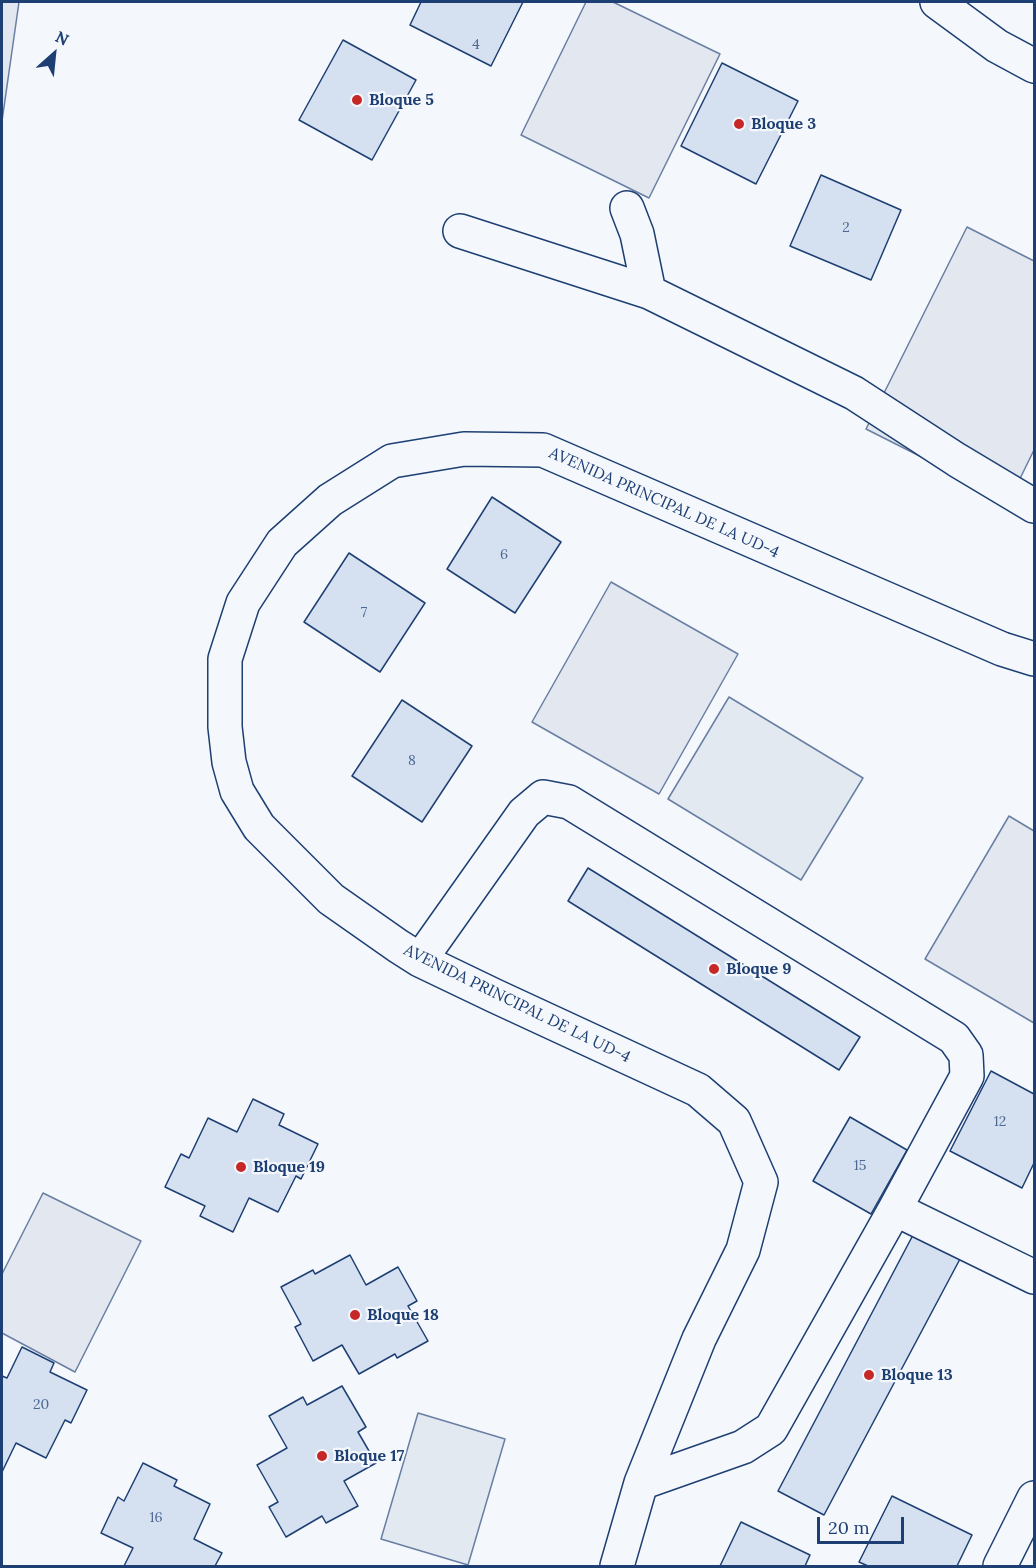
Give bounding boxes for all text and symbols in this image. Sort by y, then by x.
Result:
north arrow [24,24,84,84]
text: N [52,26,72,50]
house number: 4 [472,37,480,53]
place label: Bloque 5 [369,90,434,110]
marker: Bloque 5 [350,93,364,107]
place label: Bloque 3 [751,114,816,134]
marker: Bloque 3 [732,117,746,131]
house number: 2 [842,220,850,236]
street label: AVENIDA PRINCIPAL DE LA UD-4 [546,443,782,563]
house number: 6 [500,547,508,563]
house number: 7 [361,605,367,621]
house number: 8 [408,753,416,769]
street label: AVENIDA PRINCIPAL DE LA UD-4 [401,941,633,1067]
place label: Bloque 9 [726,959,792,979]
marker: Bloque 9 [707,962,721,976]
house number: 12 [994,1114,1006,1130]
place label: Bloque 19 [253,1157,325,1177]
house number: 15 [854,1158,866,1174]
marker: Bloque 19 [234,1160,248,1174]
place label: Bloque 18 [367,1305,439,1325]
marker: Bloque 18 [348,1308,362,1322]
place label: Bloque 13 [881,1365,953,1385]
marker: Bloque 13 [862,1368,876,1382]
house number: 20 [33,1397,49,1413]
place label: Bloque 17 [334,1446,404,1466]
marker: Bloque 17 [315,1449,329,1463]
scale bar [820,1505,907,1543]
house number: 16 [149,1510,163,1526]
text: 20 m [828,1516,870,1539]

